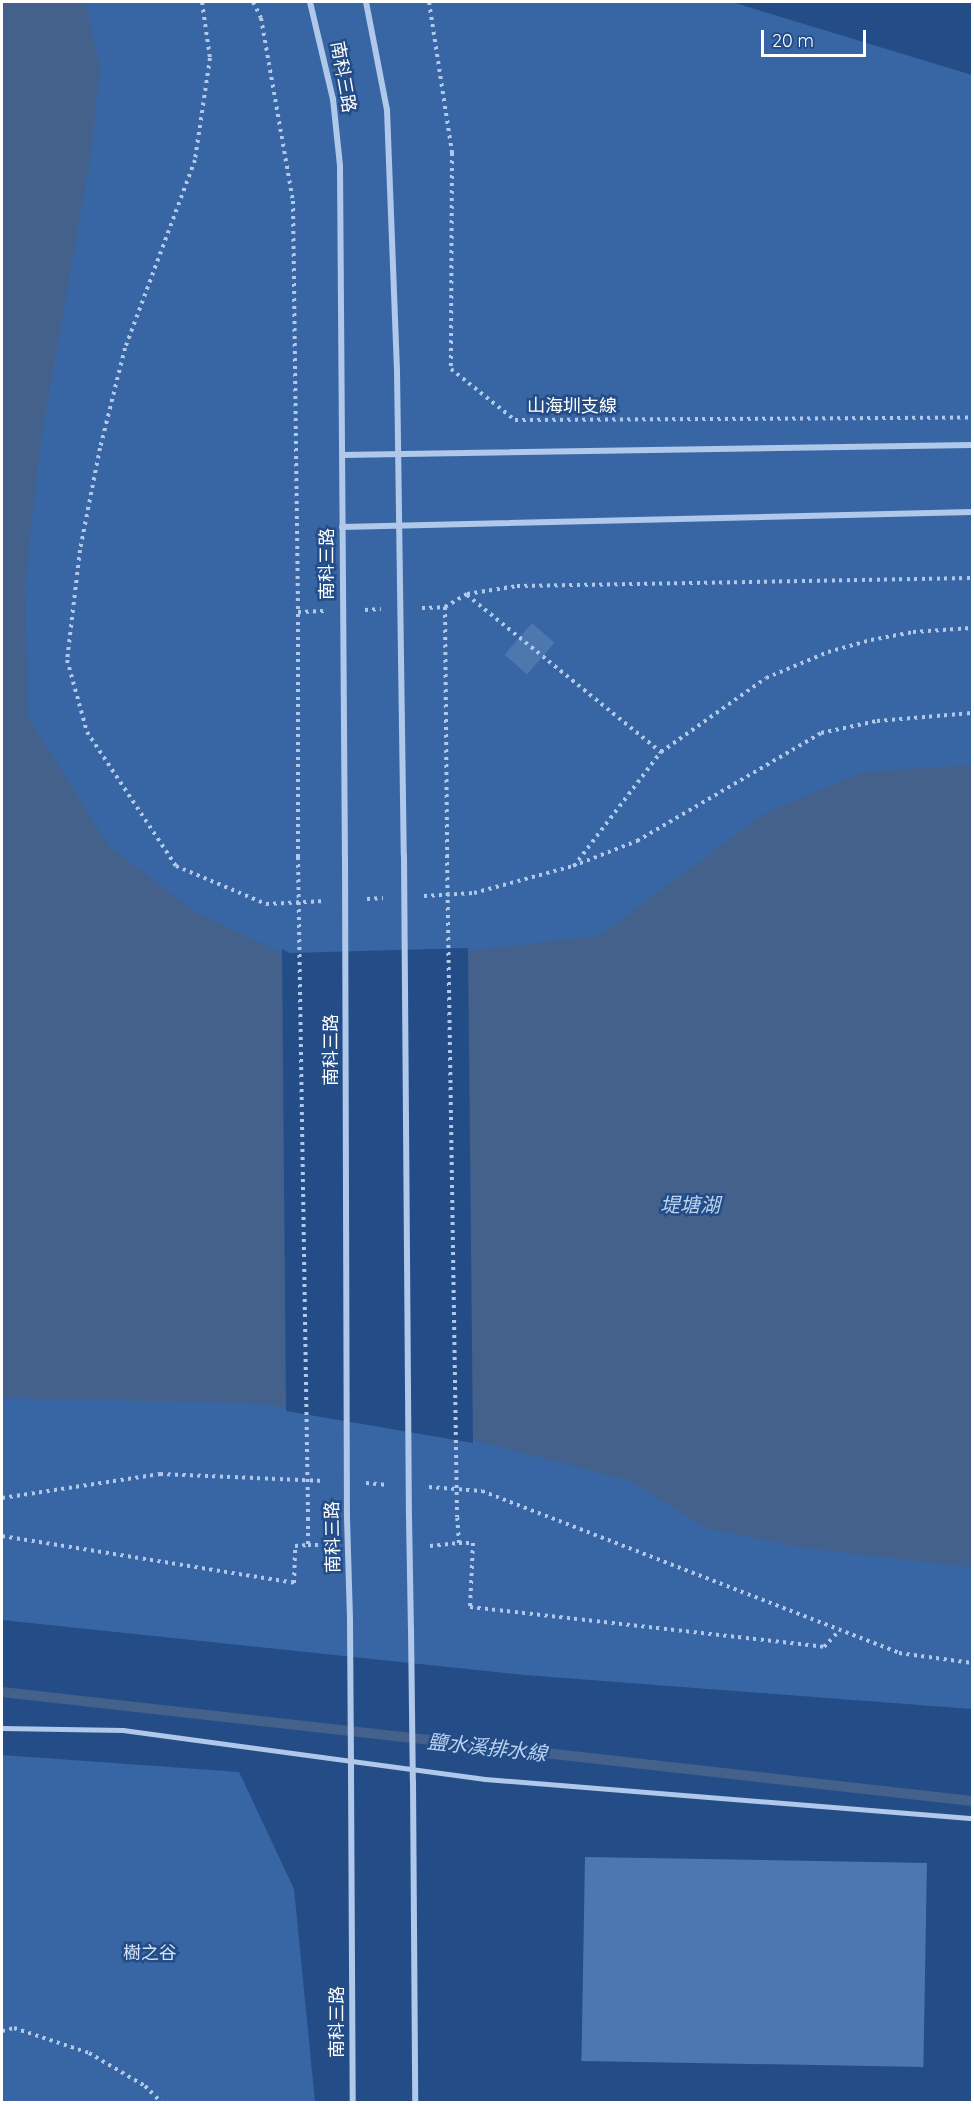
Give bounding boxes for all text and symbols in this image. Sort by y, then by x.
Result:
scale bar [764,18,869,56]
text: 20 m [772,29,814,52]
street label: 南科三路 [326,40,360,114]
street label: 山海圳支線 [527,395,617,417]
street label: 南科三路 [316,528,338,600]
street label: 南科三路 [320,1014,342,1086]
water label: 堤塘湖 [660,1192,720,1216]
street label: 南科三路 [322,1501,344,1573]
water label: 鹽水溪排水線 [426,1729,548,1765]
park label: 樹之谷 [123,1942,177,1964]
street label: 南科三路 [326,1986,348,2058]

